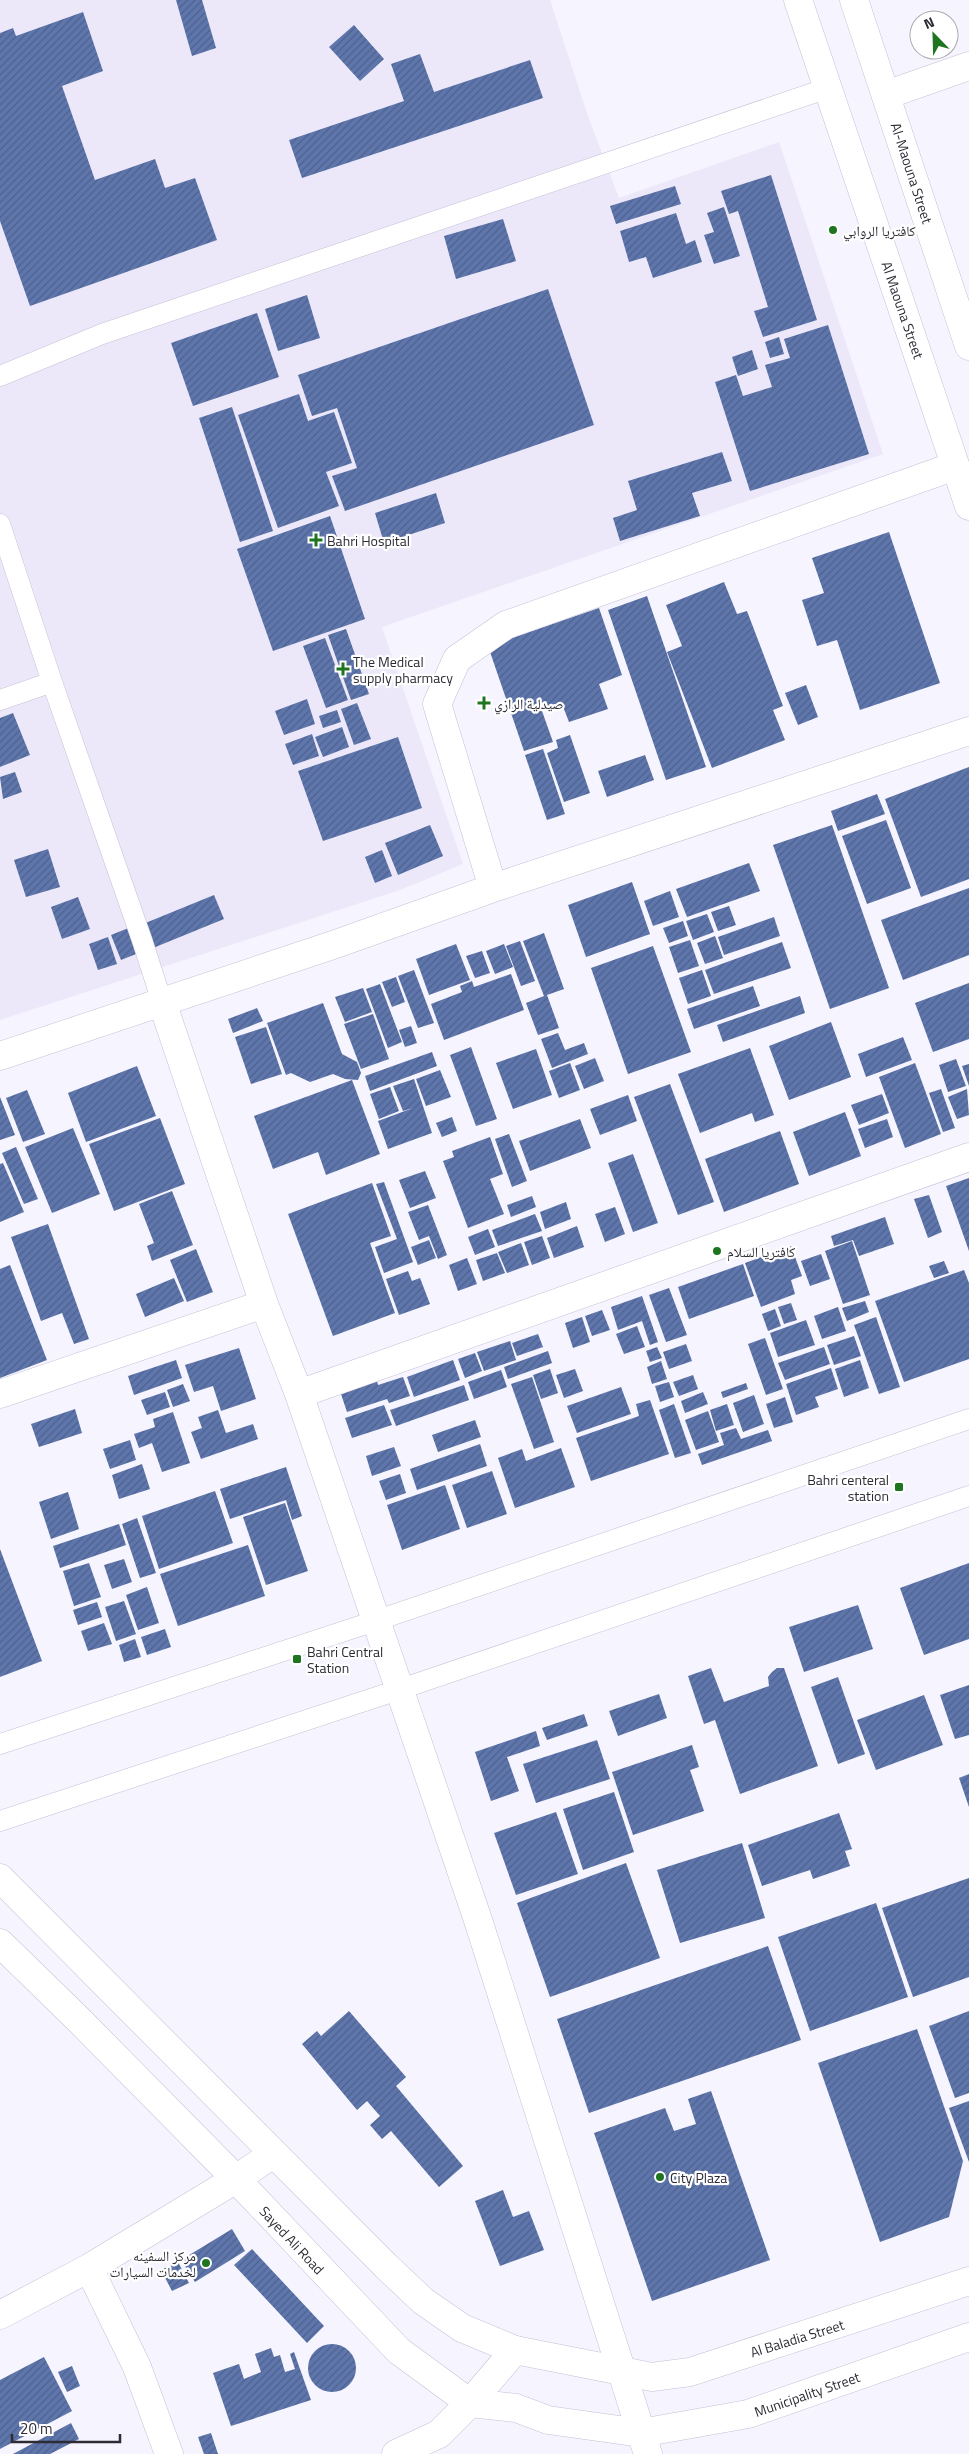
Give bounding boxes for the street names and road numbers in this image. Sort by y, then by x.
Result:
street label: Al-Maouna Street [886,120,938,226]
street label: Al Maouna Street [876,258,930,362]
street label: Sayed Ali Road [255,2201,329,2279]
street label: Al Baladia Street [747,2314,847,2362]
street label: Municipality Street [751,2366,863,2422]

